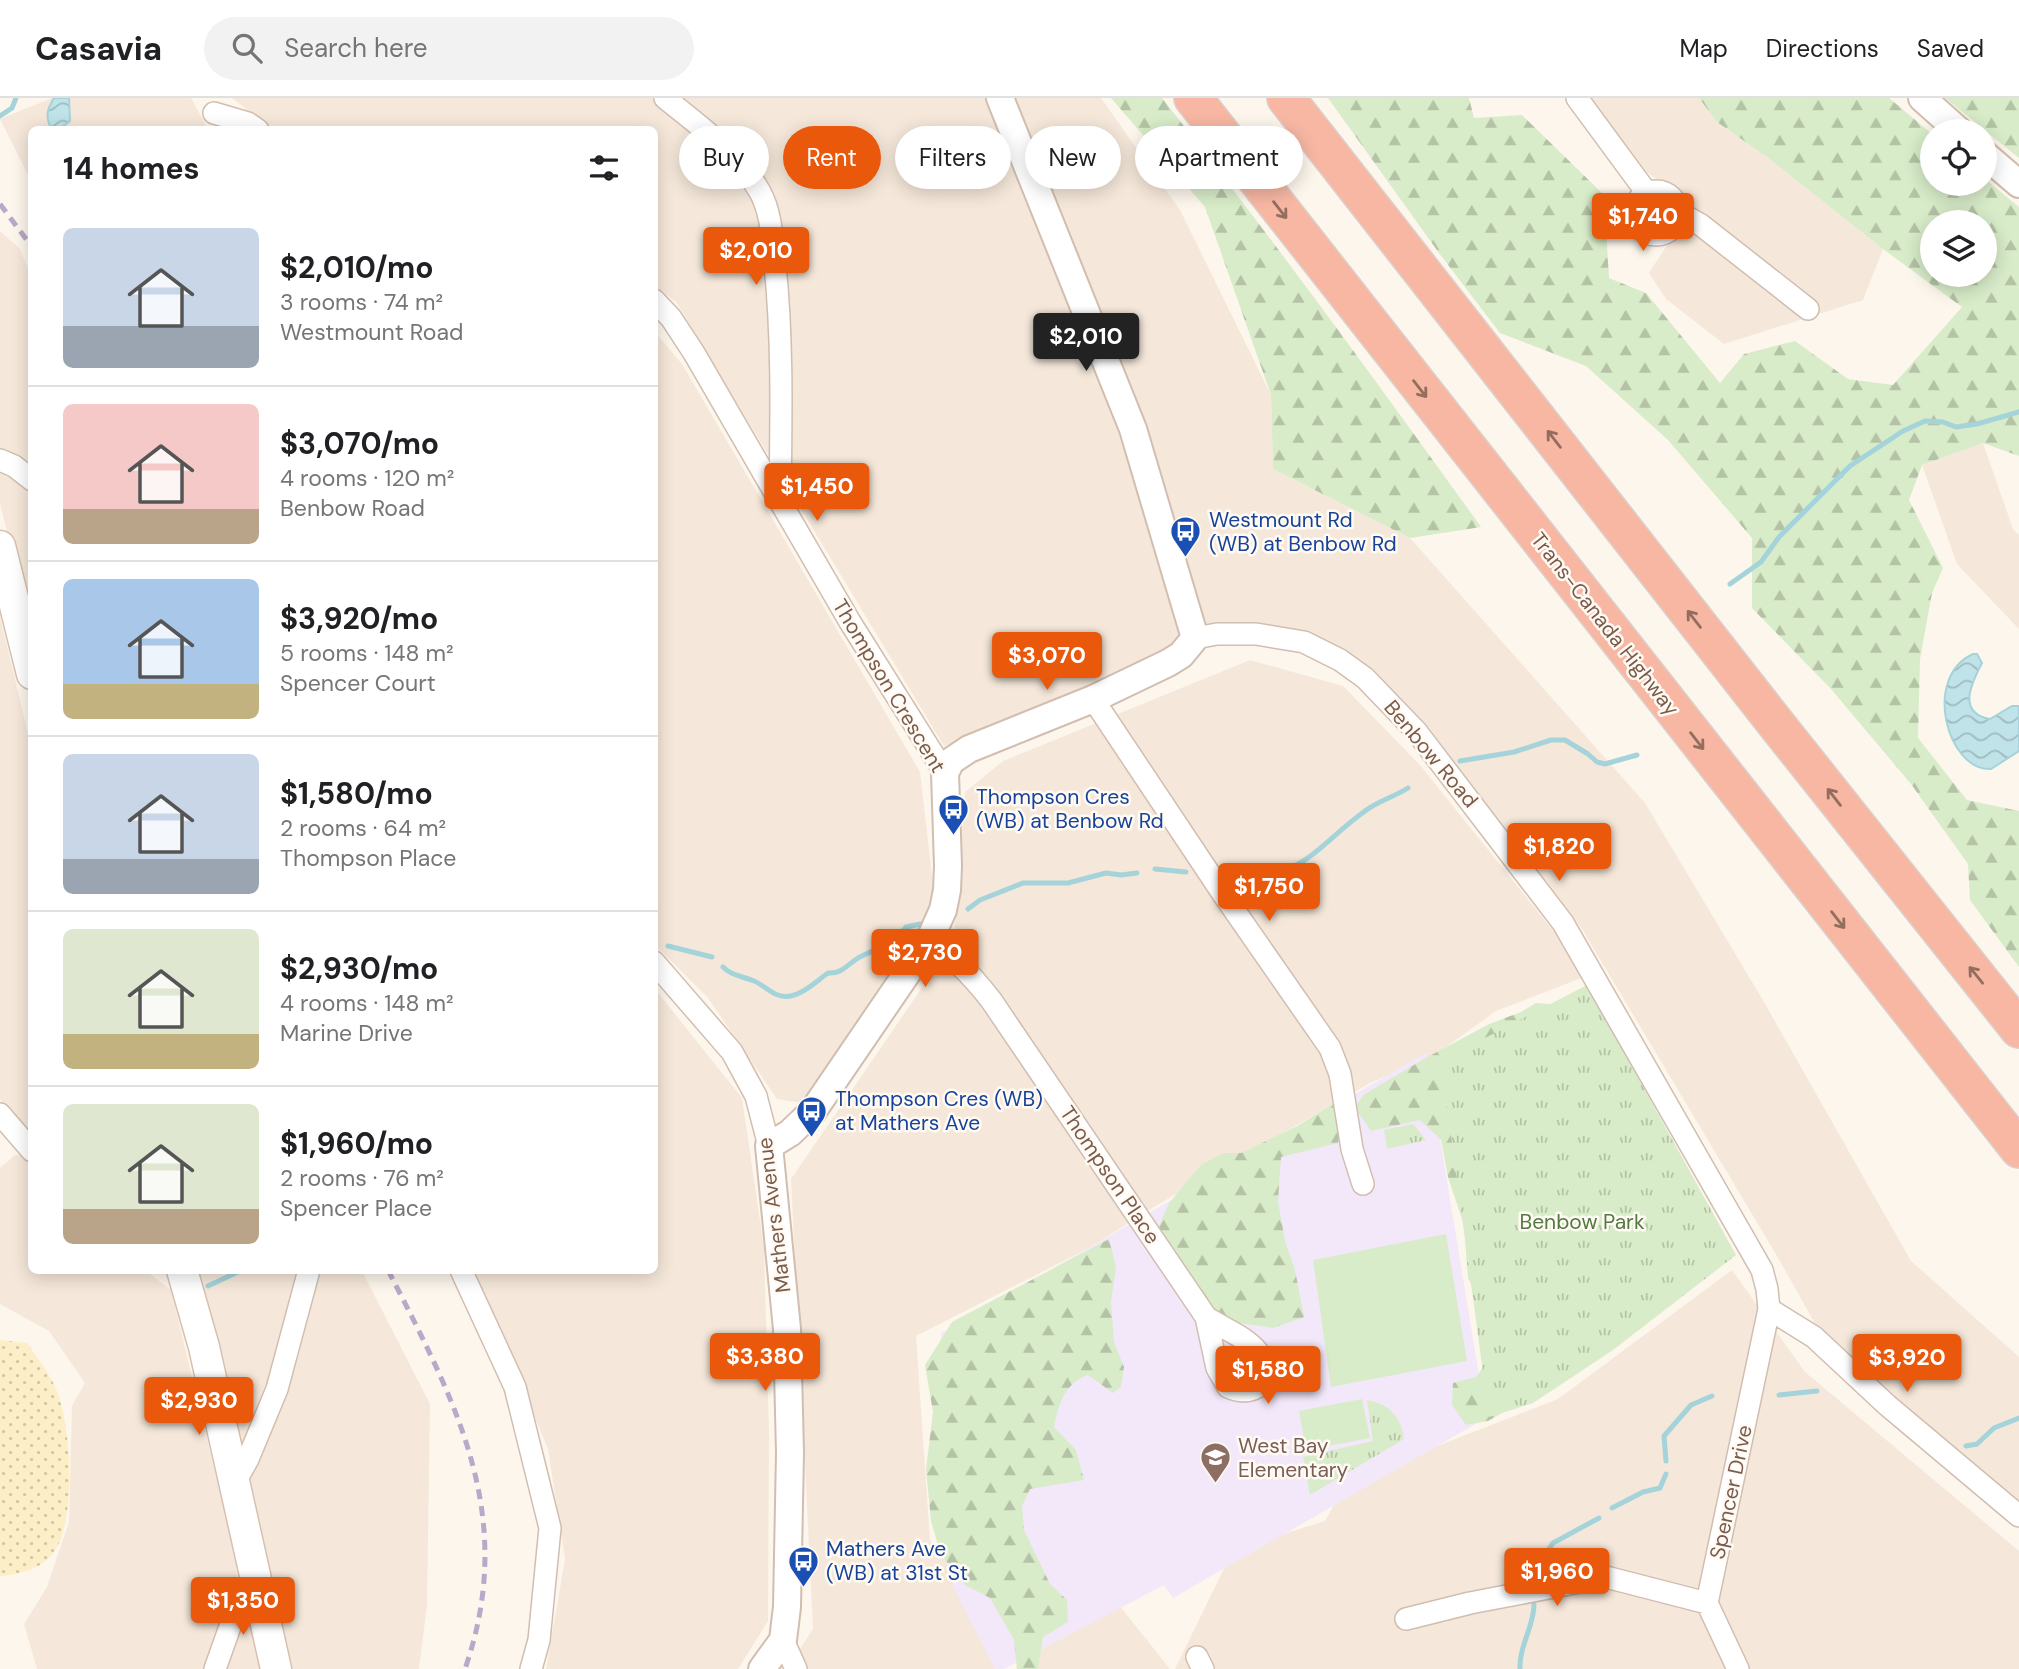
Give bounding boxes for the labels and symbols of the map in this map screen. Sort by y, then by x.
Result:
pin: $1,740 [1586,194,1700,253]
one-way arrow [1273,200,1288,218]
pin: $2,010 [699,228,813,287]
pin: $2,010 [1029,314,1143,373]
one-way arrow [1413,379,1428,397]
one-way arrow [1546,431,1561,449]
pin: $1,450 [760,464,874,523]
place label: Westmount Rd (WB) at Benbow Rd [1209,506,1397,558]
bus stop icon: Westmount Rd (WB) at Benbow Rd [1169,515,1203,559]
street label: Trans-Canada Highway [1525,527,1686,722]
street label: Thompson Crescent [826,594,952,778]
one-way arrow [1686,610,1701,628]
pin: $3,070 [990,632,1104,692]
street label: Benbow Road [1378,694,1484,814]
one-way arrow [1689,732,1705,750]
place label: Thompson Cres (WB) at Benbow Rd [976,783,1164,835]
one-way arrow [1827,789,1842,807]
bus stop icon: Thompson Cres (WB) at Benbow Rd [936,792,970,836]
pin: $1,820 [1502,824,1616,883]
pin: $1,750 [1212,864,1326,923]
one-way arrow [1830,910,1846,928]
pin: $2,730 [868,930,982,989]
one-way arrow [1969,967,1984,985]
place label: Thompson Cres (WB) at Mathers Ave [835,1085,1043,1137]
bus stop icon: Thompson Cres (WB) at Mathers Ave [795,1094,829,1138]
street label: Thompson Place [1053,1100,1167,1250]
street label: Mathers Avenue [751,1136,797,1294]
park label: Benbow Park [1520,1208,1645,1236]
pin: $3,380 [708,1334,822,1393]
pin: $3,920 [1850,1334,1964,1394]
pin: $1,580 [1211,1346,1325,1406]
pin: $2,930 [142,1378,256,1437]
street label: Spencer Drive [1703,1422,1759,1562]
place label: West Bay Elementary [1238,1432,1349,1484]
school or university icon: West Bay Elementary [1198,1441,1232,1485]
place label: Mathers Ave (WB) at 31st St [826,1535,968,1587]
bus stop icon: Mathers Ave (WB) at 31st St [786,1544,820,1588]
pin: $1,960 [1500,1548,1614,1608]
pin: $1,350 [186,1578,300,1637]

